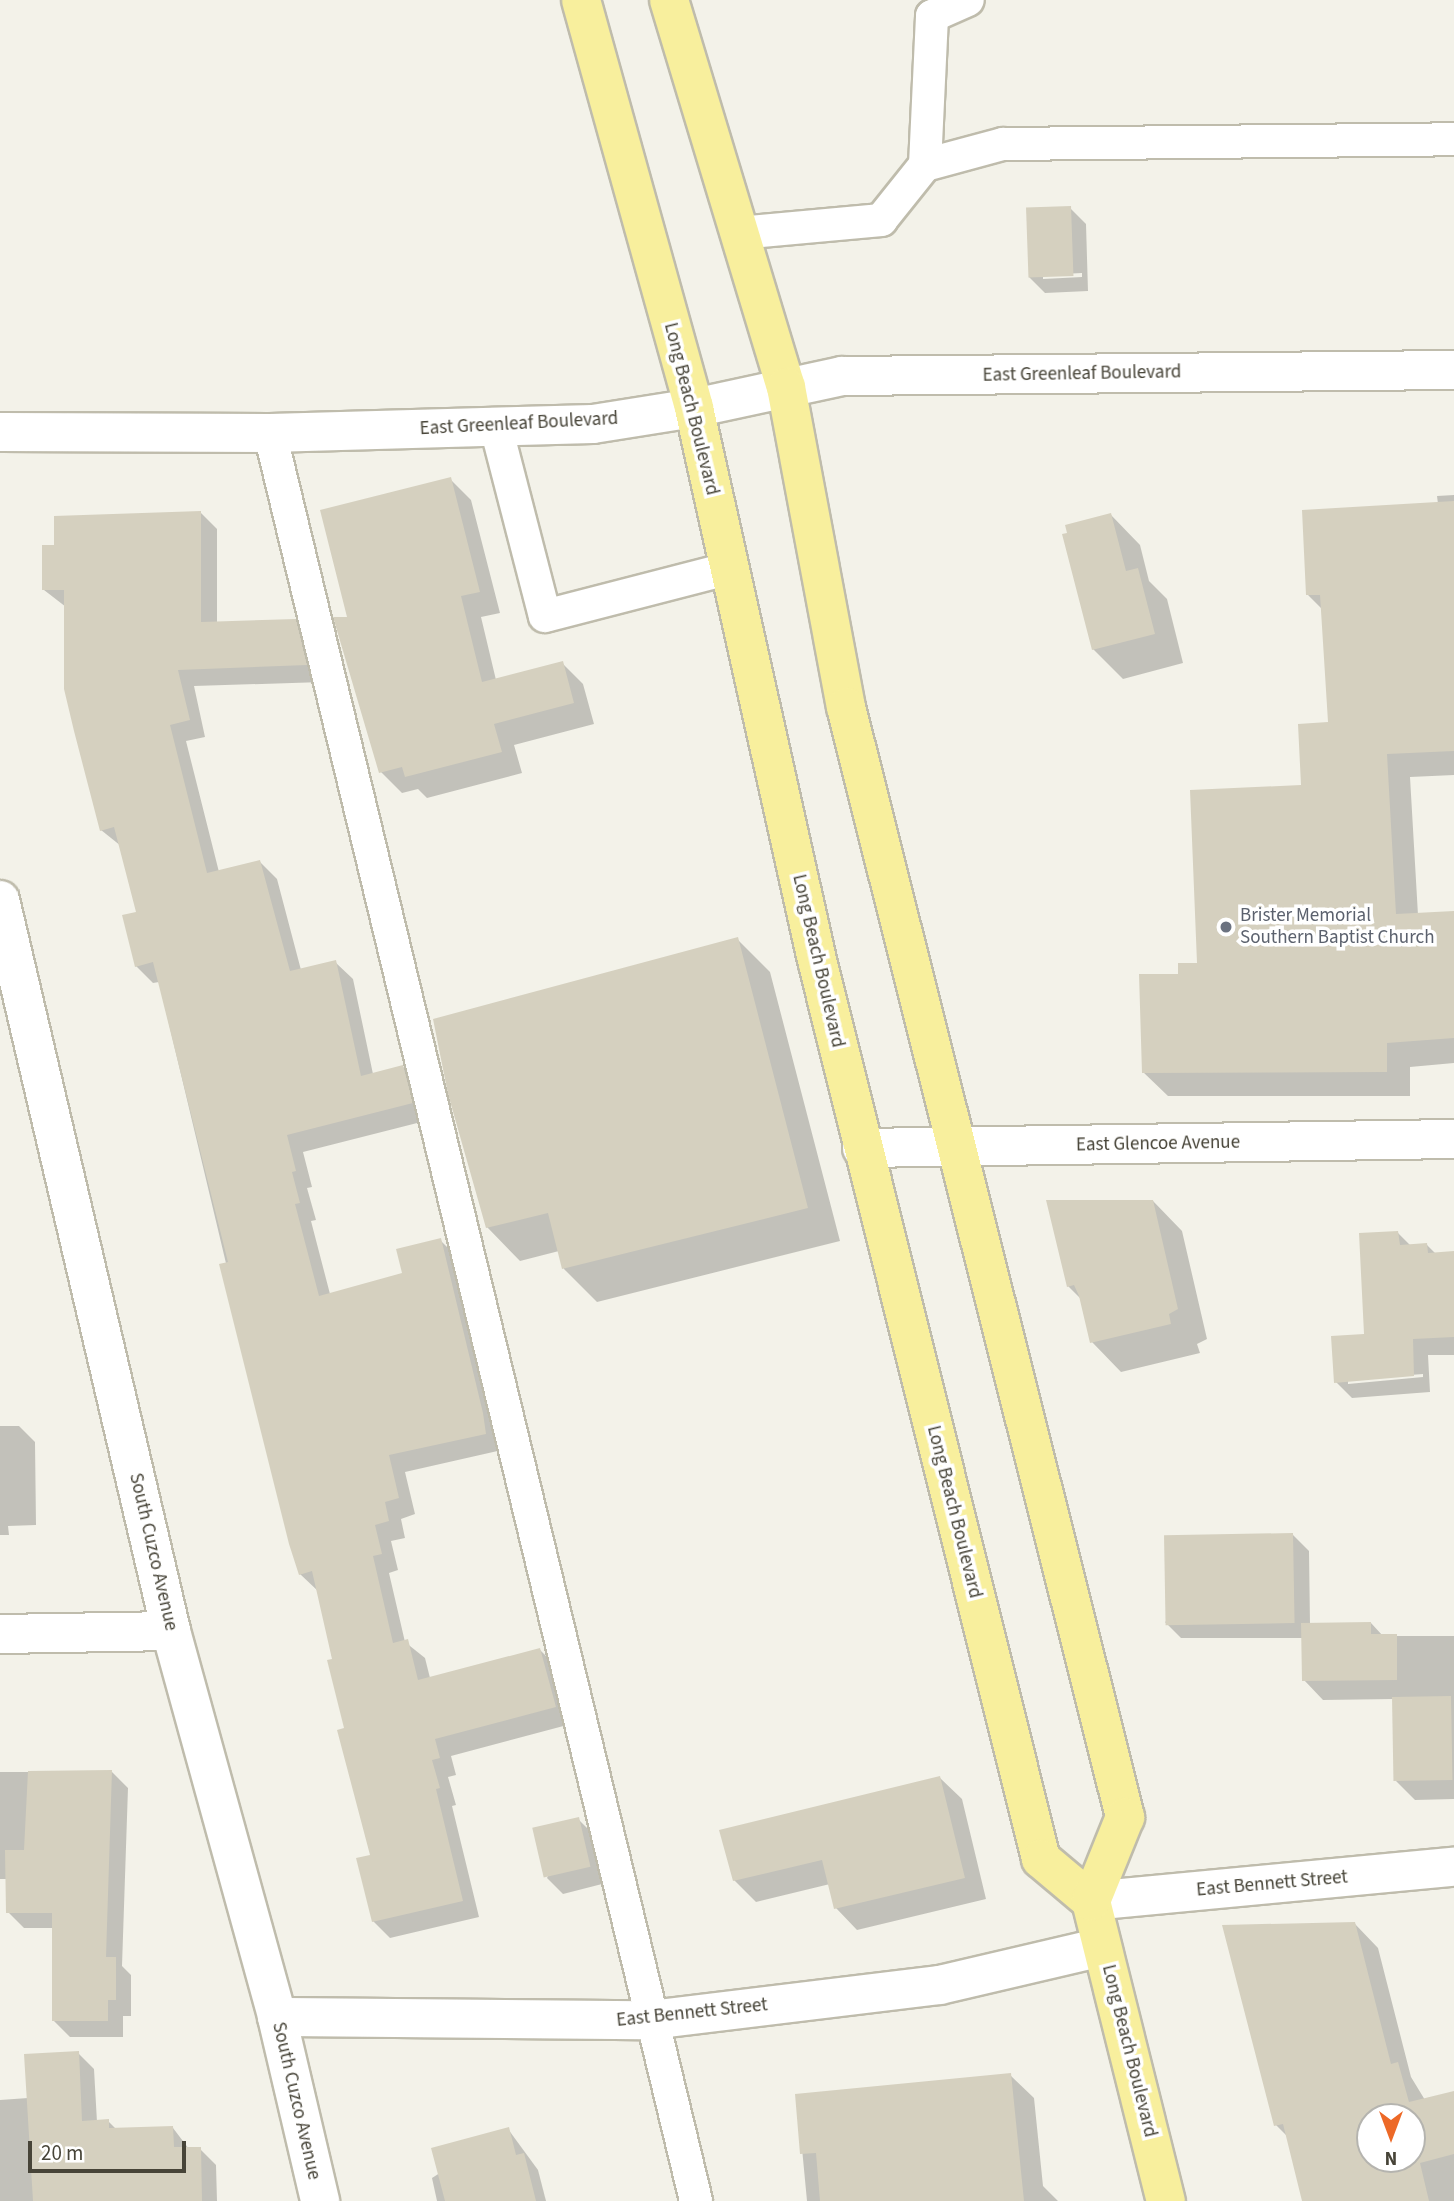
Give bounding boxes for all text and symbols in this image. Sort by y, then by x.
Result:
street label: Long Beach Boulevard [659,320,723,498]
street label: East Greenleaf Boulevard [982,361,1182,387]
street label: East Greenleaf Boulevard [419,407,619,441]
street label: Long Beach Boulevard [787,872,849,1050]
place label: Brister Memorial Southern Baptist Church [1240,905,1435,949]
marker: Brister Memorial Southern Baptist Church [1218,919,1234,935]
street label: East Glencoe Avenue [1076,1131,1240,1157]
street label: Long Beach Boulevard [922,1423,986,1601]
street label: South Cuzco Avenue [124,1471,182,1633]
street label: East Bennett Street [1195,1866,1349,1902]
street label: Long Beach Boulevard [1097,1962,1161,2140]
street label: East Bennett Street [615,1994,769,2032]
street label: South Cuzco Avenue [267,2020,325,2182]
north arrow [1356,2103,1426,2173]
scale bar [32,2128,189,2172]
text: 20 m [41,2138,83,2168]
text: N [1385,2144,1397,2171]

